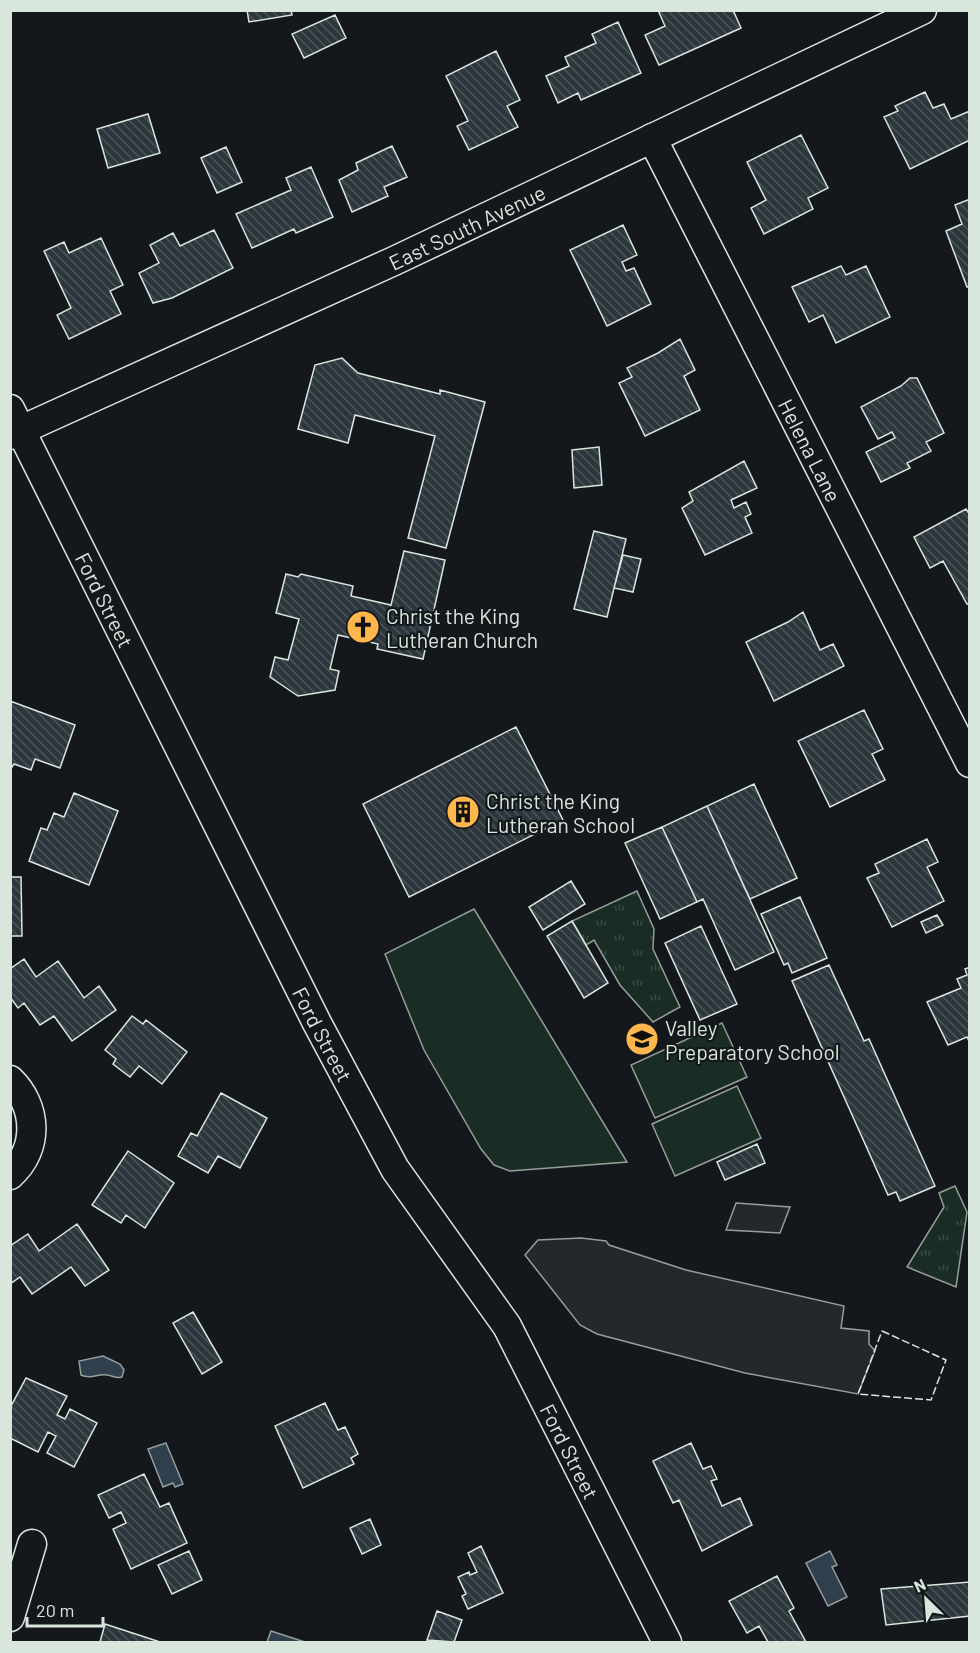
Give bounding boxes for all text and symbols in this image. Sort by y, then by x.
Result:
street label: East South Avenue [384,179,549,274]
street label: Helena Lane [774,394,847,506]
street label: Ford Street [71,548,139,651]
place label: Christ the King Lutheran Church [386,603,538,652]
church icon: Christ the King Lutheran Church [345,609,381,645]
place label: Christ the King Lutheran School [486,788,635,837]
building icon: Christ the King Lutheran School [445,794,481,830]
street label: Ford Street [288,982,358,1085]
place label: Valley Preparatory School [665,1015,840,1064]
school or university icon: Valley Preparatory School [624,1021,660,1057]
street label: Ford Street [536,1399,605,1503]
north arrow [896,1569,956,1629]
text: N [911,1574,928,1596]
scale bar [27,1590,104,1628]
text: 20 m [36,1599,74,1621]

